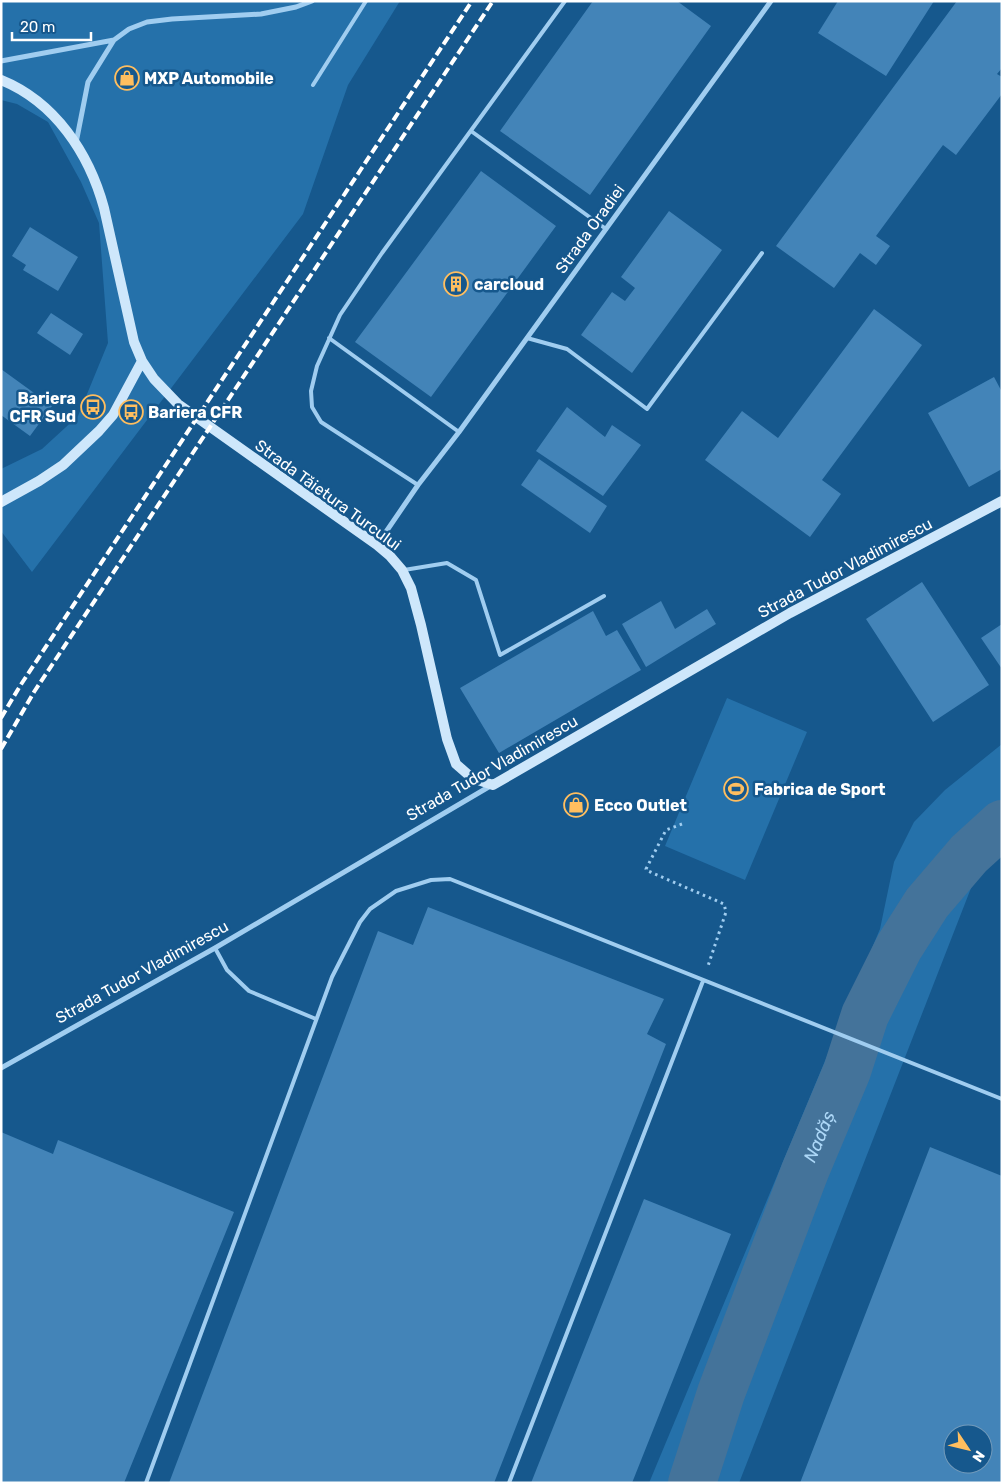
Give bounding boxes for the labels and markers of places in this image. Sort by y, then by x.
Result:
shop icon: MXP Automobile [114,65,140,91]
place label: MXP Automobile [144,69,274,88]
building icon: carcloud [443,271,469,297]
place label: carcloud [474,275,544,294]
place label: Bariera CFR Sud [9,389,76,426]
bus stop icon: Bariera CFR Sud [80,394,106,420]
bus stop icon: Bariera CFR [118,399,144,425]
place label: Bariera CFR [148,403,242,422]
sports icon: Fabrica de Sport [723,776,749,802]
place label: Fabrica de Sport [754,780,886,799]
shop icon: Ecco Outlet [563,792,589,818]
place label: Ecco Outlet [594,796,687,815]

